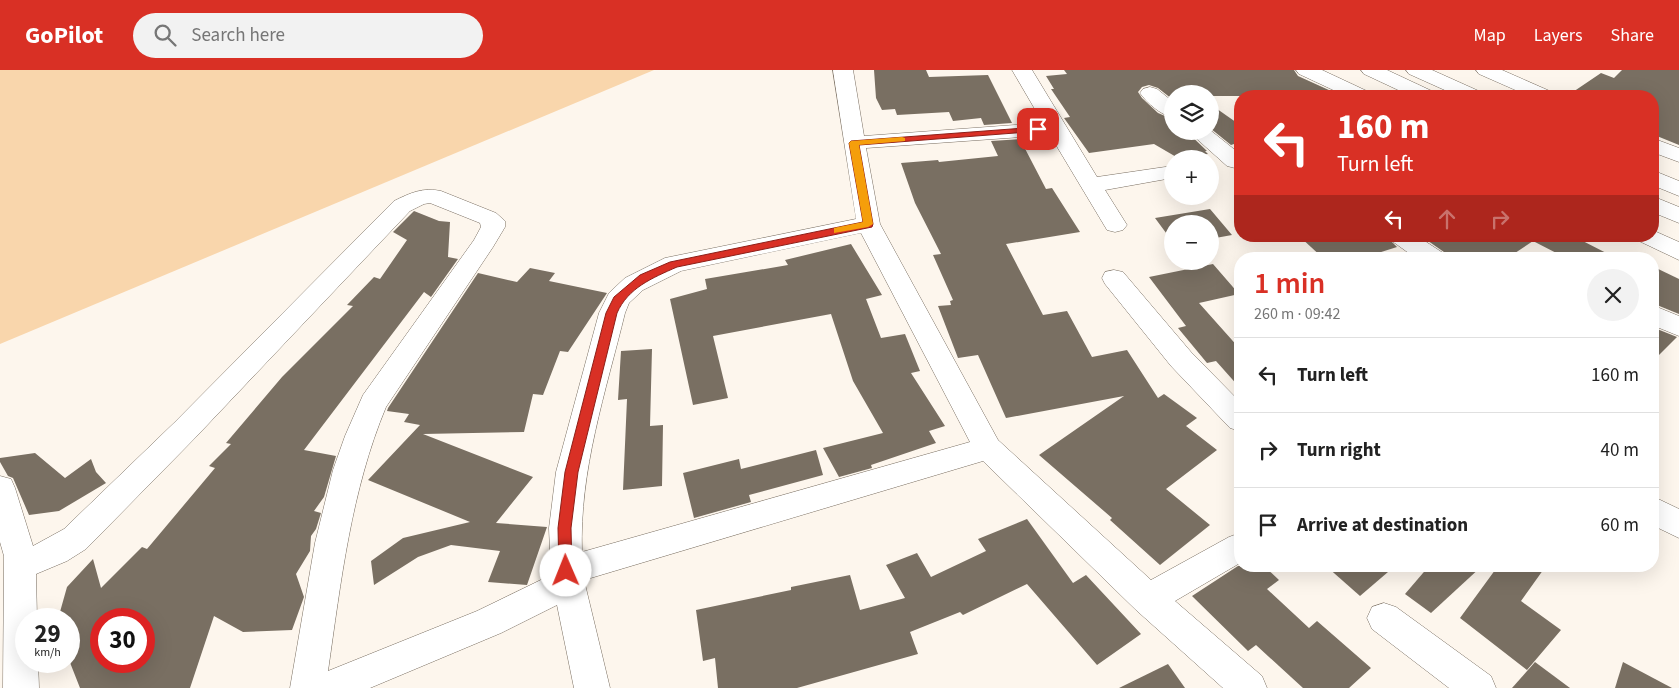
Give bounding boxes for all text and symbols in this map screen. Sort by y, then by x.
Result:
search box [133,13,483,58]
text: GoPilot [25,18,103,53]
icon: search [151,21,179,49]
text: Search here [191,22,285,49]
text: Map [1474,23,1506,48]
text: Layers [1534,23,1583,48]
text: Share [1611,23,1654,48]
map controls [1164,85,1219,270]
button: layers [1164,85,1219,140]
text: 160 m [1337,102,1429,152]
pin [1017,108,1059,150]
icon: left [1254,110,1319,175]
icon: arrive [1024,115,1052,143]
text: Turn left [1337,148,1413,180]
button: + [1164,150,1219,205]
icon: left [1380,205,1408,233]
icon: ahead [1433,205,1461,233]
icon: right [1486,205,1514,233]
button: − [1164,215,1219,270]
text: 1 min [1254,262,1325,305]
button: close [1587,269,1639,321]
text: 260 m · 09:42 [1254,303,1341,325]
icon: left [1254,361,1282,389]
text: Turn left [1297,362,1368,389]
text: 160 m [1591,362,1639,389]
icon: right [1254,436,1282,464]
text: Turn right [1297,437,1381,464]
text: 40 m [1601,437,1639,464]
icon: arrive [1254,511,1282,539]
text: Arrive at destination [1297,512,1468,539]
text: 60 m [1601,512,1639,539]
position arrow [539,544,591,596]
speed limit sign: 30 [90,608,155,673]
text: 29 [34,616,61,652]
text: km/h [34,644,61,661]

